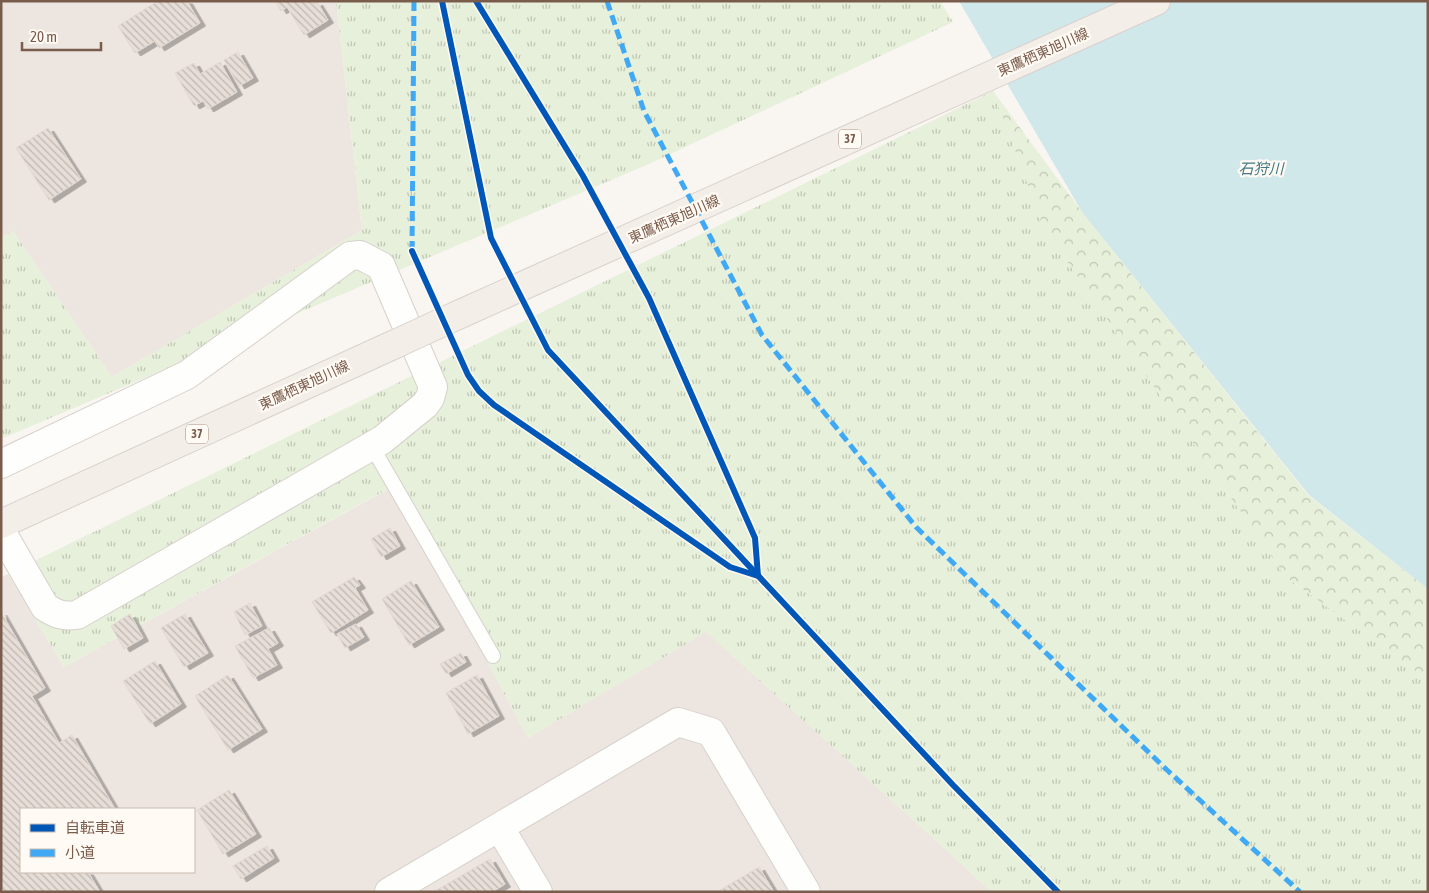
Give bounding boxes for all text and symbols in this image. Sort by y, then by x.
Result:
scale bar [22,20,101,52]
street label: 東鷹栖東旭川線 [995,25,1091,79]
text: 20 m [30,28,57,45]
road number: 37 [839,130,861,148]
water label: 石狩川 [1238,160,1285,177]
street label: 東鷹栖東旭川線 [626,192,722,246]
street label: 東鷹栖東旭川線 [256,357,352,413]
road number: 37 [186,424,208,444]
legend [20,808,195,873]
text: 自転車道 [65,819,125,836]
text: 小道 [65,844,95,861]

